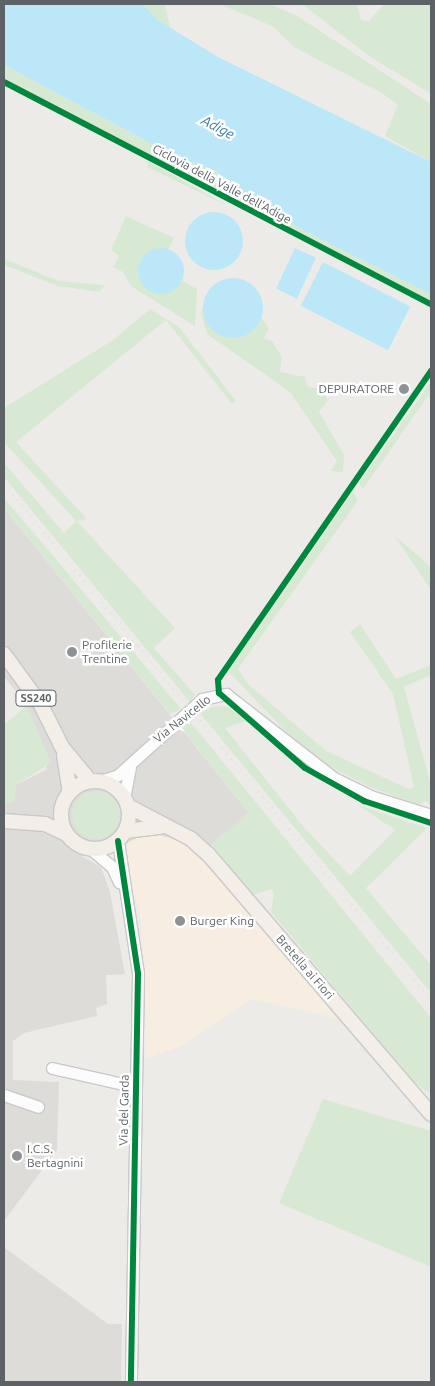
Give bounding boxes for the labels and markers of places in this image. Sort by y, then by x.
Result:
place label: DEPURATORE [318,382,394,396]
marker: DEPURATORE [398,383,410,395]
place label: Profilerie Trentine [82,638,132,666]
marker: Profilerie Trentine [66,646,78,658]
place label: Burger King [190,914,254,928]
marker: Burger King [174,915,186,927]
place label: I.C.S. Bertagnini [27,1142,83,1170]
marker: I.C.S. Bertagnini [11,1150,23,1162]

